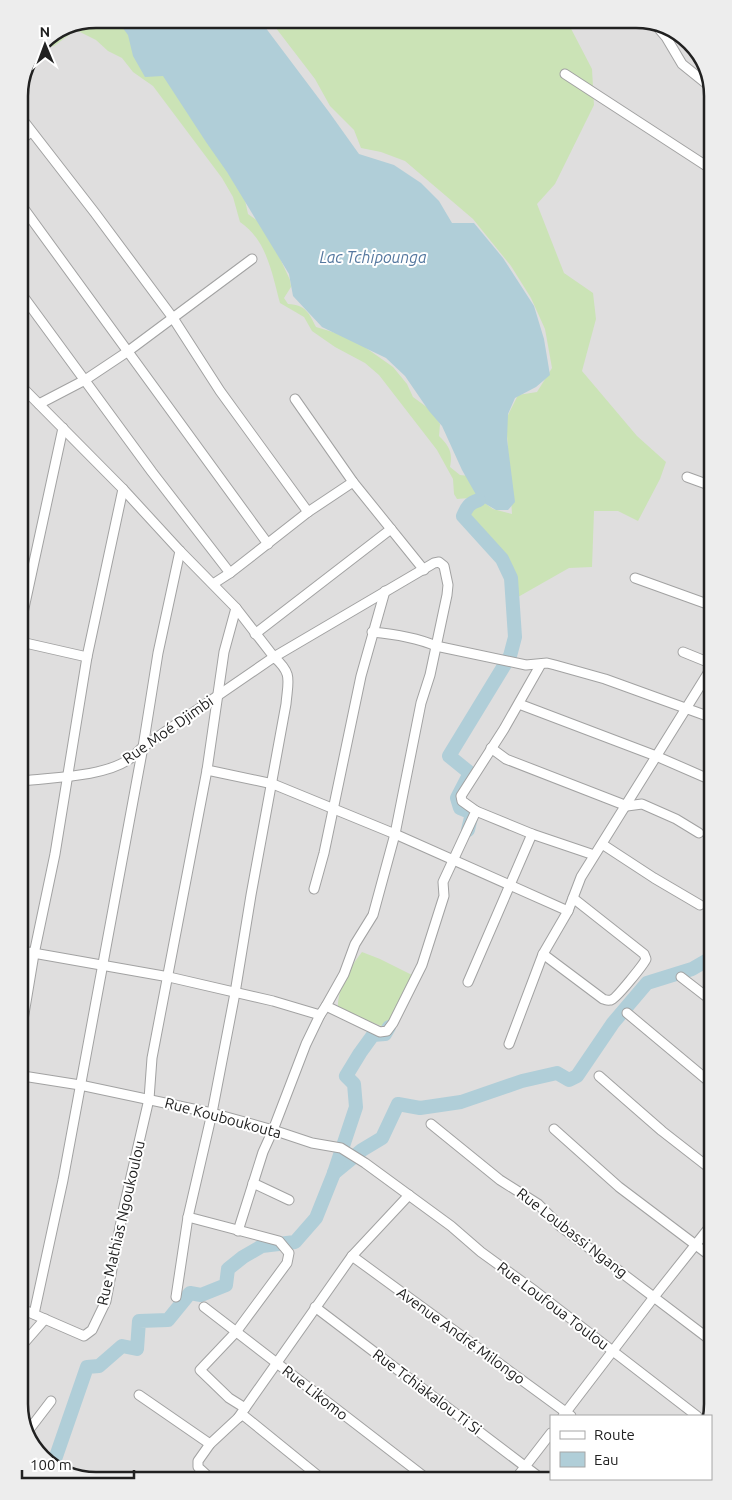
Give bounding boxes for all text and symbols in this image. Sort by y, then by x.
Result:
north arrow [20,20,70,70]
text: N [39,24,50,40]
water label: Lac Tchipounga [319,248,427,266]
street label: Rue Moé Djimbi [119,692,216,767]
street label: Rue Kouboukouta [163,1094,283,1141]
street label: Rue Mathias Ngoukoulou [93,1139,148,1307]
street label: Rue Loubassi Ngang [514,1184,631,1281]
street label: Rue Loufoua Toulou [494,1258,612,1353]
street label: Avenue André Milongo [394,1284,529,1388]
street label: Rue Tchiakalou Ti Si [370,1345,485,1438]
street label: Rue Likomo [279,1362,352,1424]
legend [550,1415,712,1480]
text: Route [594,1426,635,1443]
scale bar [22,1448,135,1480]
text: Eau [594,1451,619,1468]
text: 100 m [30,1456,72,1473]

